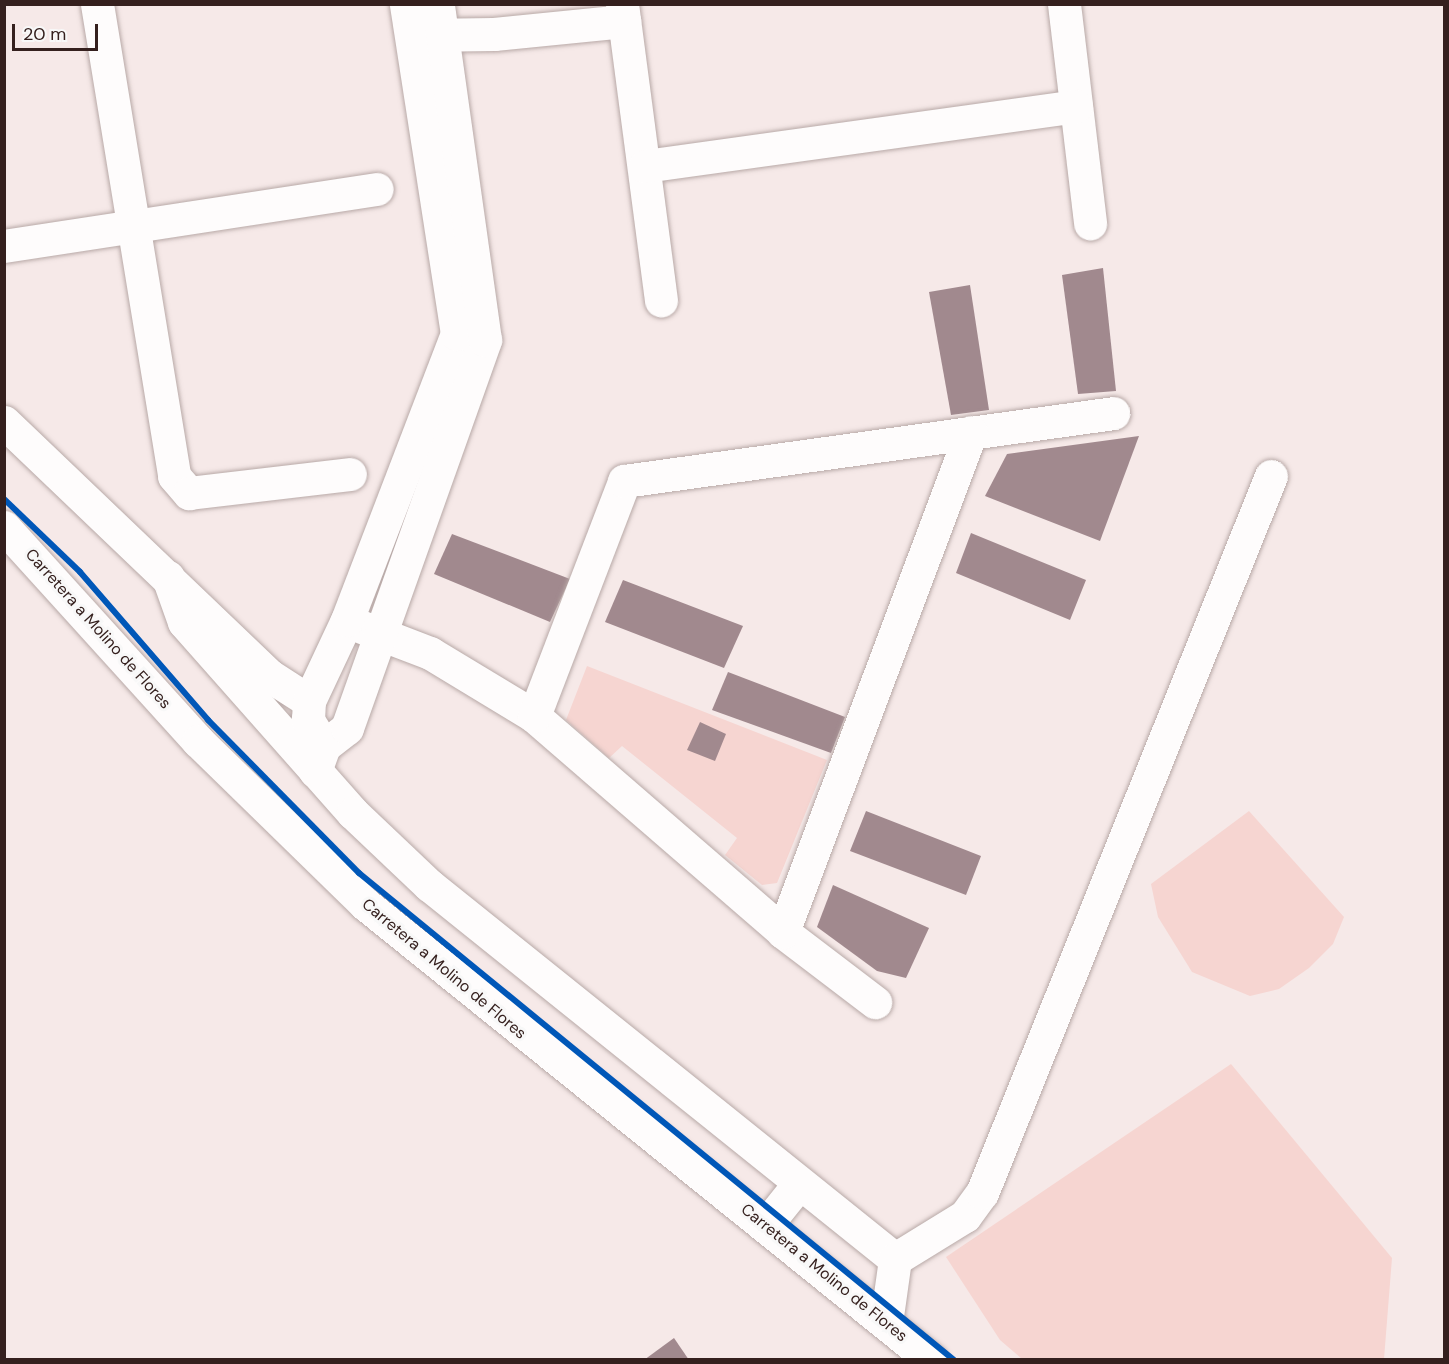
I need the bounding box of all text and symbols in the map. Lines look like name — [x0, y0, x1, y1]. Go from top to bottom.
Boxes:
scale bar — [15, 12, 100, 50]
text: 20 m — [23, 22, 66, 46]
street label: Carretera a Molino de Flores — [21, 545, 175, 713]
street label: Carretera a Molino de Flores — [358, 895, 530, 1043]
street label: Carretera a Molino de Flores — [737, 1200, 911, 1346]

